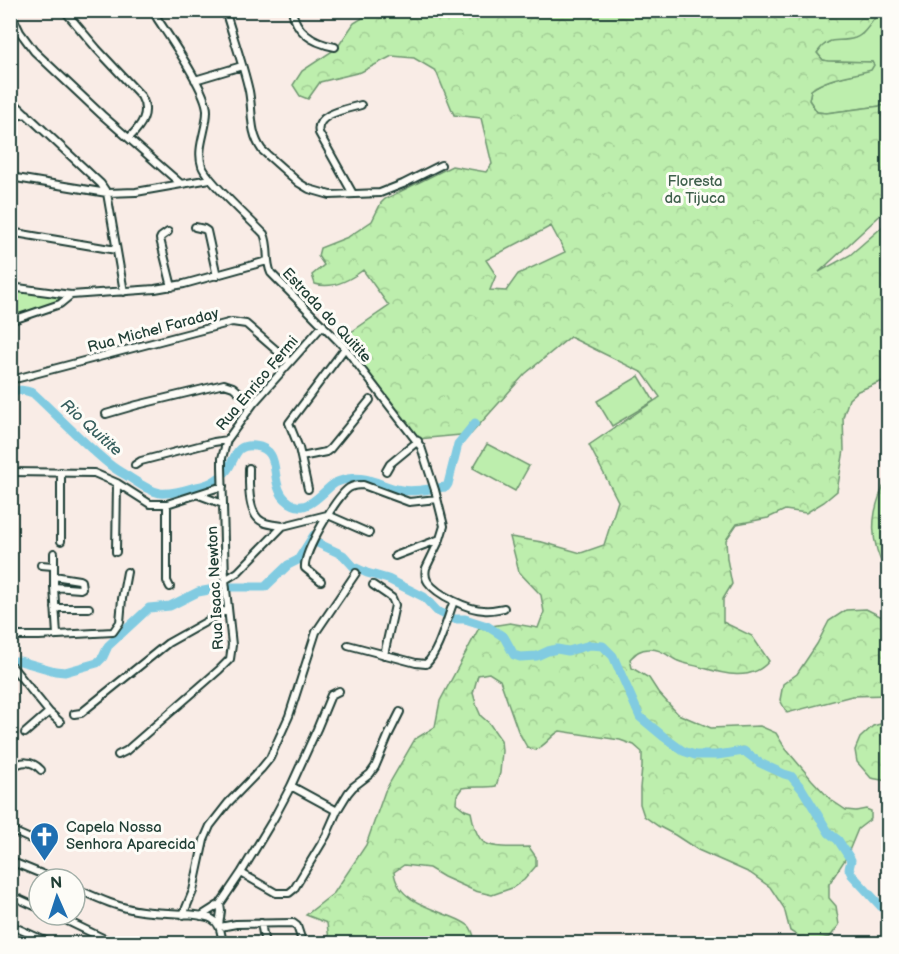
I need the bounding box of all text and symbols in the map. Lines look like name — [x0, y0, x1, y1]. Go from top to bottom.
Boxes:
park label: Floresta da Tijuca — [664, 172, 726, 208]
street label: Estrada do Quitite — [278, 264, 375, 367]
street label: Rua Michel Faraday — [85, 304, 221, 357]
street label: Rua Enrico Fermi — [212, 332, 303, 435]
water label: Rio Quitite — [56, 396, 126, 461]
street label: Rua Isaac Newton — [203, 525, 228, 650]
place label: Capela Nossa Senhora Aparecida — [66, 818, 196, 854]
church icon: Capela Nossa Senhora Aparecida — [29, 820, 61, 862]
north arrow — [27, 867, 87, 927]
text: N — [50, 874, 63, 893]

